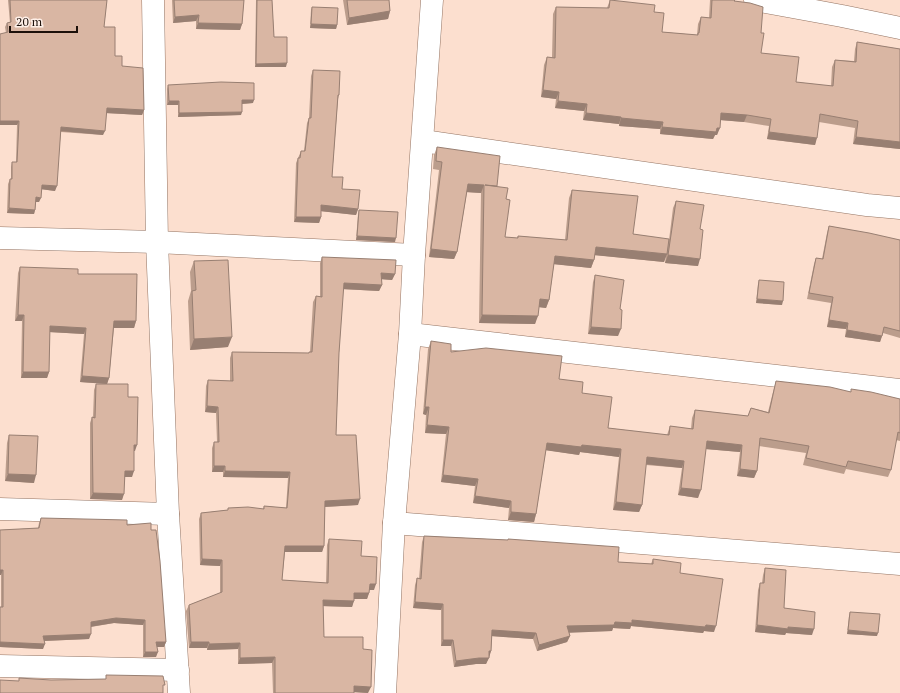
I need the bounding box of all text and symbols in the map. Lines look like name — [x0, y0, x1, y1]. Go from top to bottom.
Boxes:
scale bar — [10, 8, 77, 34]
text: 20 m — [16, 14, 43, 29]

